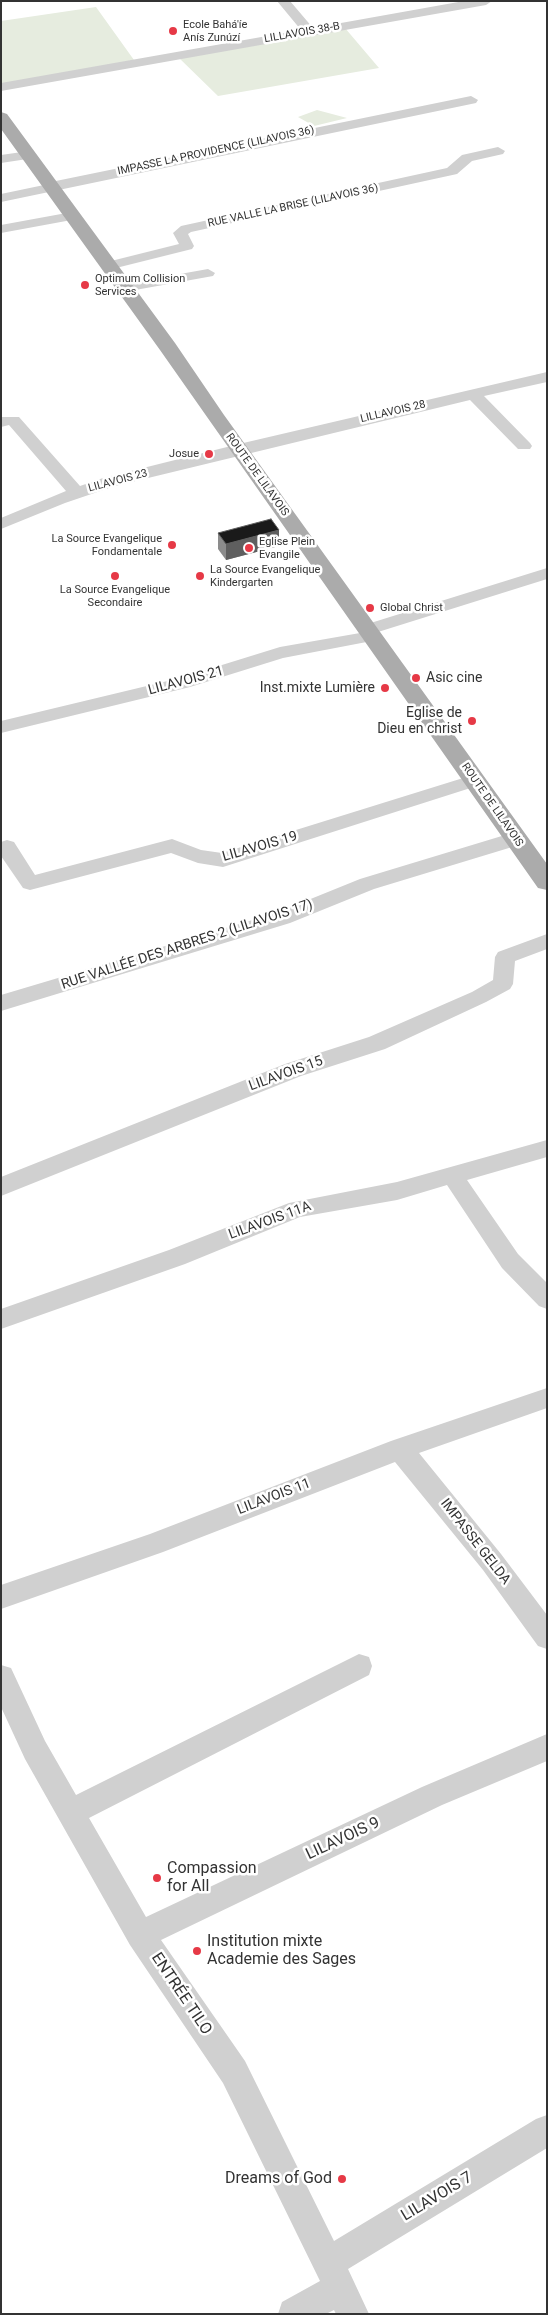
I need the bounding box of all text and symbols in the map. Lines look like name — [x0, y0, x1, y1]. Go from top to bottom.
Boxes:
place label: Ecole Bahá'íe Anís Zunúzí — [183, 18, 247, 44]
street label: LILLAVOIS 38-B — [263, 20, 341, 46]
marker: Ecole Bahá'íe Anís Zunúzí — [167, 25, 179, 37]
street label: IMPASSE LA PROVIDENCE (LILAVOIS 36) — [116, 124, 316, 178]
street label: RUE VALLE LA BRISE (LILAVOIS 36) — [207, 181, 379, 231]
place label: Optimum Collision Services — [95, 272, 185, 298]
marker: Optimum Collision Services — [79, 279, 91, 291]
street label: LILLAVOIS 28 — [359, 398, 427, 426]
street label: ROUTE DE LILAVOIS — [223, 431, 291, 519]
place label: Josue — [169, 447, 199, 461]
marker: Josue — [203, 448, 215, 460]
street label: LILAVOIS 23 — [87, 467, 149, 495]
place label: La Source Evangelique Fondamentale — [52, 532, 162, 558]
place label: Eglise Plein Evangile — [259, 535, 315, 561]
marker: La Source Evangelique Fondamentale — [166, 539, 178, 551]
marker: Eglise Plein Evangile — [243, 542, 255, 554]
place label: La Source Evangelique Kindergarten — [210, 563, 320, 589]
marker: La Source Evangelique Secondaire — [109, 570, 121, 582]
marker: La Source Evangelique Kindergarten — [194, 570, 206, 582]
place label: La Source Evangelique Secondaire — [60, 583, 170, 609]
place label: Global Christ — [380, 601, 443, 615]
marker: Global Christ — [364, 602, 376, 614]
street label: LILAVOIS 21 — [146, 663, 226, 699]
place label: Asic cine — [426, 670, 482, 686]
marker: Asic cine — [410, 672, 422, 684]
place label: Inst.mixte Lumière — [260, 680, 375, 696]
marker: Inst.mixte Lumière — [379, 682, 391, 694]
place label: Eglise de Dieu en christ — [377, 705, 462, 738]
marker: Eglise de Dieu en christ — [466, 715, 478, 727]
street label: ROUTE DE LILAVOIS — [458, 761, 526, 849]
street label: LILAVOIS 19 — [221, 828, 299, 866]
street label: RUE VALLÉE DES ARBRES 2 (LILAVOIS 17) — [59, 896, 315, 994]
street label: LILAVOIS 15 — [247, 1053, 325, 1095]
street label: LILAVOIS 11A — [226, 1198, 314, 1244]
street label: LILAVOIS 11 — [235, 1475, 313, 1519]
street label: IMPASSE GELDA — [436, 1496, 514, 1588]
street label: LILAVOIS 9 — [303, 1814, 383, 1864]
place label: Compassion for All — [167, 1859, 257, 1897]
marker: Compassion for All — [151, 1872, 163, 1884]
place label: Institution mixte Academie des Sages — [207, 1932, 356, 1970]
marker: Institution mixte Academie des Sages — [191, 1945, 203, 1957]
street label: ENTRÉE TILO — [147, 1949, 215, 2039]
street label: LILAVOIS 7 — [398, 2168, 476, 2226]
place label: Dreams of God — [225, 2169, 332, 2189]
marker: Dreams of God — [336, 2173, 348, 2185]

